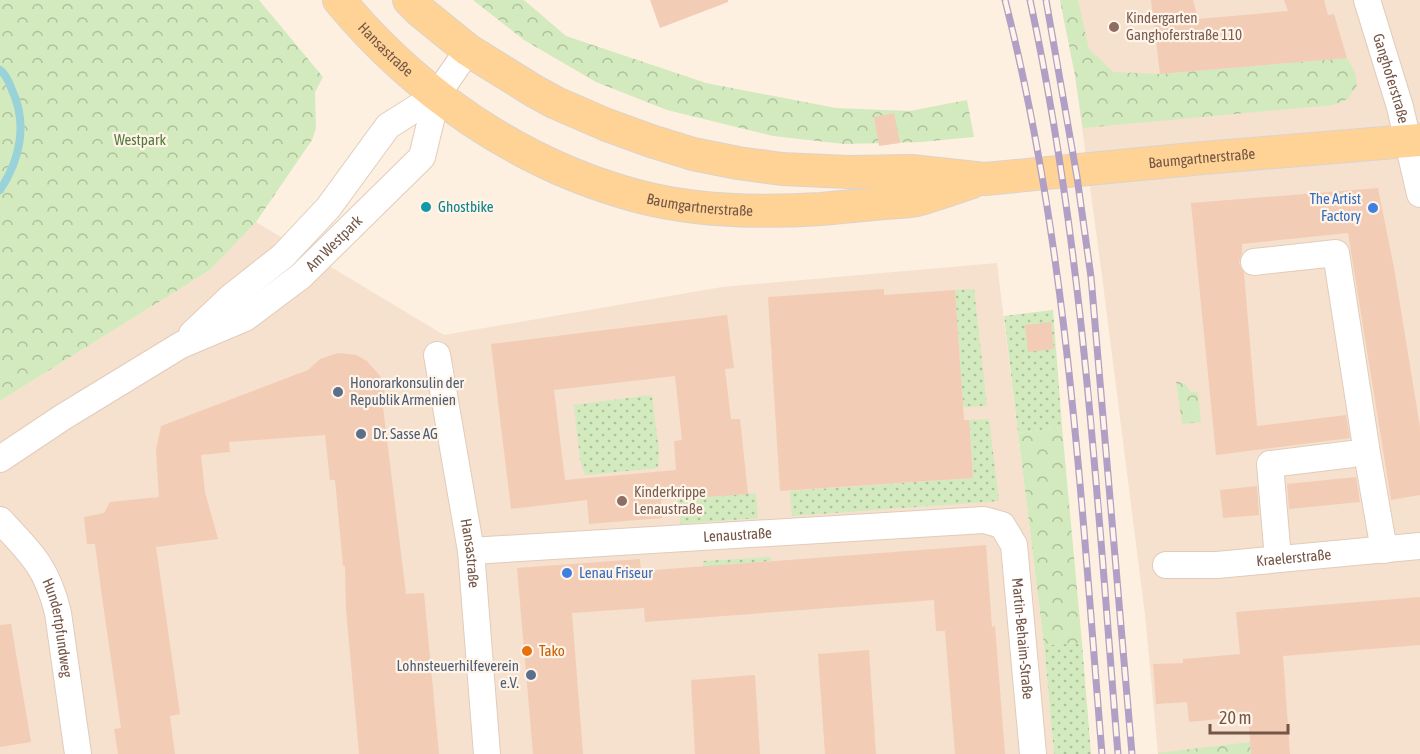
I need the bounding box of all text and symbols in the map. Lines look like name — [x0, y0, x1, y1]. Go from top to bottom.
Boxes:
place label: Kindergarten Ganghoferstraße 110 — [1126, 9, 1242, 43]
street label: Hansastraße — [355, 19, 417, 80]
marker: Kindergarten Ganghoferstraße 110 — [1107, 20, 1121, 34]
street label: Ganghoferstraße — [1370, 31, 1413, 125]
park label: Westpark — [114, 131, 166, 148]
street label: Baumgartnerstraße — [1148, 145, 1256, 171]
street label: Baumgartnerstraße — [645, 190, 753, 219]
place label: The Artist Factory — [1310, 190, 1361, 224]
place label: Ghostbike — [438, 198, 494, 215]
marker: Ghostbike — [419, 200, 433, 214]
marker: The Artist Factory — [1366, 201, 1380, 215]
street label: Am Westpark — [302, 211, 366, 274]
place label: Honorarkonsulin der Republik Armenien — [350, 374, 464, 408]
marker: Honorarkonsulin der Republik Armenien — [331, 385, 345, 399]
place label: Dr. Sasse AG — [373, 425, 438, 442]
marker: Dr. Sasse AG — [354, 427, 368, 441]
place label: Kinderkrippe Lenaustraße — [634, 483, 706, 517]
marker: Kinderkrippe Lenaustraße — [615, 494, 629, 508]
street label: Hansastraße — [457, 517, 483, 589]
street label: Lenaustraße — [703, 524, 773, 545]
street label: Kraelerstraße — [1255, 545, 1332, 569]
place label: Lenau Friseur — [579, 564, 653, 581]
marker: Lenau Friseur — [560, 566, 574, 580]
street label: Hundertpfundweg — [39, 575, 76, 679]
street label: Martin-Behaim-Straße — [1009, 577, 1037, 700]
place label: Tako — [539, 642, 565, 659]
marker: Tako — [520, 644, 534, 658]
place label: Lohnsteuerhilfeverein e.V. — [397, 657, 519, 691]
marker: Lohnsteuerhilfeverein e.V. — [524, 668, 538, 682]
scale bar — [1210, 697, 1288, 735]
text: 20 m — [1219, 707, 1251, 728]

